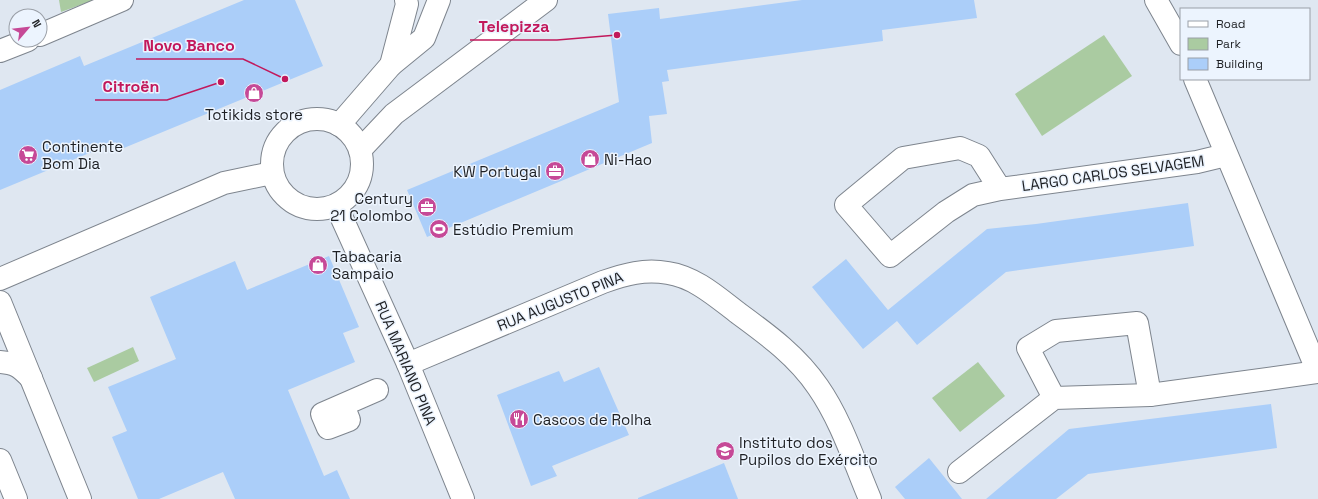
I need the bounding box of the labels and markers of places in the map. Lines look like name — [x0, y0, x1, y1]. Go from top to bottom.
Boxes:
callout: Telepizza — [470, 12, 557, 40]
callout: Novo Banco — [136, 31, 243, 59]
callout: Citroën — [95, 72, 167, 100]
shop icon: Totikids store — [243, 82, 265, 104]
place label: Totikids store — [205, 105, 303, 124]
place label: Continente Bom Dia — [42, 137, 123, 173]
supermarket icon: Continente Bom Dia — [17, 144, 39, 166]
shop icon: Ni-Hao — [579, 148, 601, 170]
place label: Ni-Hao — [604, 150, 652, 169]
office icon: KW Portugal — [544, 160, 566, 182]
place label: KW Portugal — [453, 162, 541, 181]
place label: Century 21 Colombo — [330, 189, 413, 225]
office icon: Century 21 Colombo — [416, 196, 438, 218]
sports icon: Estúdio Premium — [428, 218, 450, 240]
place label: Estúdio Premium — [453, 220, 574, 239]
place label: Tabacaria Sampaio — [332, 247, 402, 283]
shop icon: Tabacaria Sampaio — [307, 254, 329, 276]
restaurant icon: Cascos de Rolha — [508, 408, 530, 430]
place label: Cascos de Rolha — [533, 410, 652, 429]
place label: Instituto dos Pupilos do Exército — [739, 433, 878, 469]
school or university icon: Instituto dos Pupilos do Exército — [714, 440, 736, 462]

